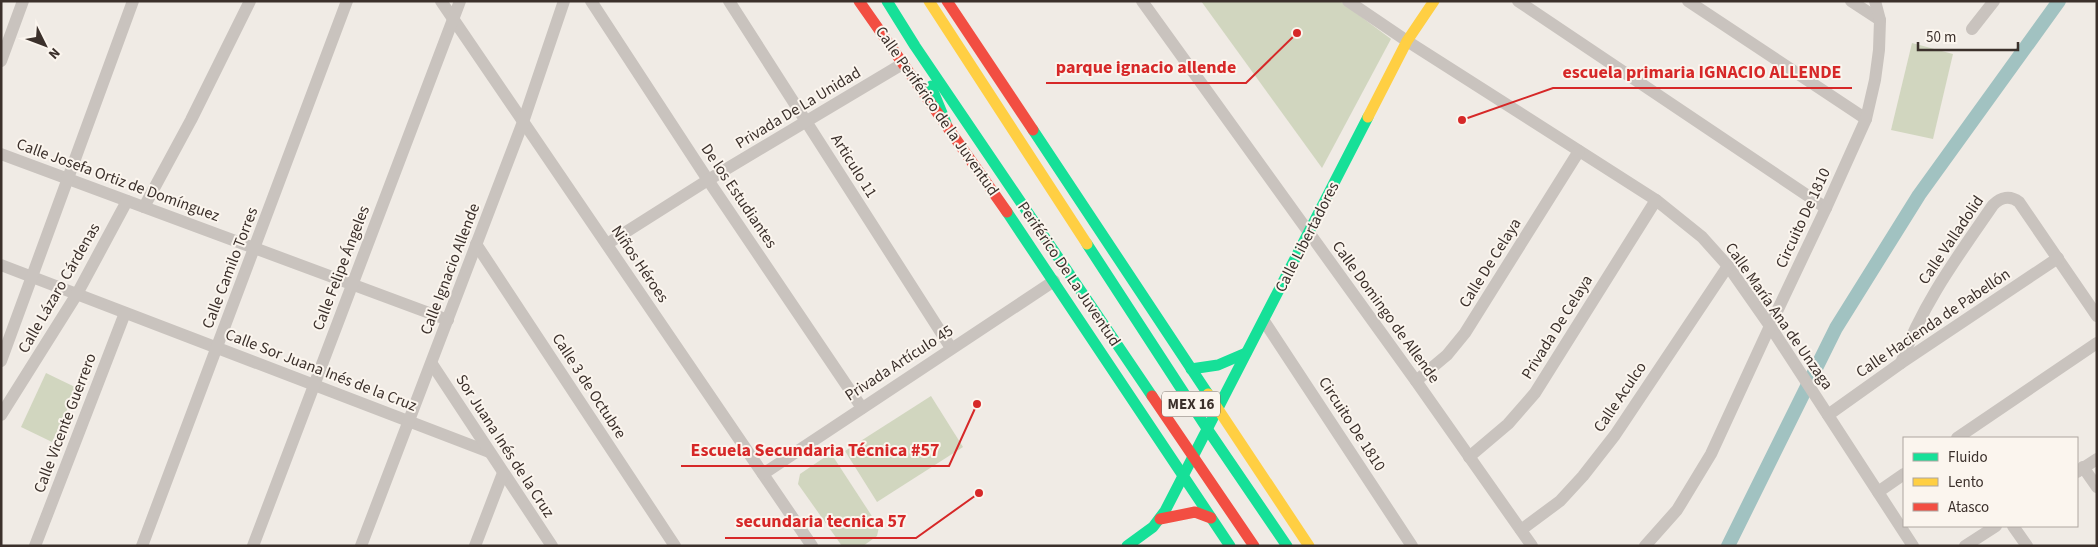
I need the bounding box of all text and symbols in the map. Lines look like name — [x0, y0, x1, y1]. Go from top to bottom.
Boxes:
north arrow — [20, 20, 70, 70]
scale bar — [1918, 20, 2018, 52]
street label: Calle Periférico de la Juventud — [870, 22, 1004, 200]
text: 50 m — [1926, 27, 1956, 48]
text: N — [43, 43, 64, 63]
callout: parque ignacio allende — [1046, 50, 1246, 83]
text: parque ignacio allende — [1056, 55, 1236, 80]
callout: escuela primaria IGNACIO ALLENDE — [1553, 55, 1852, 88]
text: escuela primaria IGNACIO ALLENDE — [1563, 60, 1841, 85]
street label: Privada De La Unidad — [731, 62, 865, 154]
street label: Articulo 11 — [826, 130, 882, 202]
street label: Calle Josefa Ortiz de Domínguez — [13, 133, 223, 227]
street label: De los Estudiantes — [696, 139, 782, 253]
street label: Circuito De 1810 — [1770, 164, 1836, 272]
street label: Calle Libertadores — [1270, 178, 1344, 296]
street label: Calle Valladolid — [1913, 191, 1989, 289]
street label: Periférico De La Juventud — [1012, 197, 1126, 351]
street label: Calle Ignacio Allende — [415, 200, 485, 338]
street label: Calle Felipe Ángeles — [307, 202, 375, 334]
street label: Calle Camilo Torres — [197, 204, 263, 332]
street label: Calle De Celaya — [1454, 214, 1526, 312]
street label: Calle Lázaro Cárdenas — [13, 219, 105, 357]
street label: Niños Héroes — [606, 221, 674, 307]
street label: Calle Domingo de Allende — [1327, 236, 1445, 388]
street label: Calle María Ana de Unzaga — [1720, 238, 1838, 394]
street label: Calle Hacienda de Pabellón — [1851, 263, 2015, 383]
street label: Privada De Celaya — [1516, 271, 1598, 383]
street label: Privada Artículo 45 — [840, 320, 958, 406]
street label: Calle Sor Juana Inés de la Cruz — [222, 323, 420, 417]
street label: Calle 3 de Octubre — [547, 329, 631, 443]
street label: Calle Vicente Guerrero — [28, 350, 102, 496]
street label: Calle Aculco — [1588, 357, 1652, 437]
street label: Sor Juana Inés de la Cruz — [450, 370, 560, 522]
street label: Circuito De 1810 — [1313, 373, 1391, 475]
road number: MEX 16 — [1162, 392, 1220, 416]
callout: Escuela Secundaria Técnica #57 — [681, 433, 949, 466]
legend — [1903, 437, 2078, 527]
text: Escuela Secundaria Técnica #57 — [691, 438, 939, 463]
text: Fluido — [1948, 447, 1988, 468]
text: Lento — [1948, 472, 1984, 493]
text: Atasco — [1948, 497, 1989, 518]
callout: secundaria tecnica 57 — [725, 505, 916, 538]
text: secundaria tecnica 57 — [735, 509, 907, 534]

